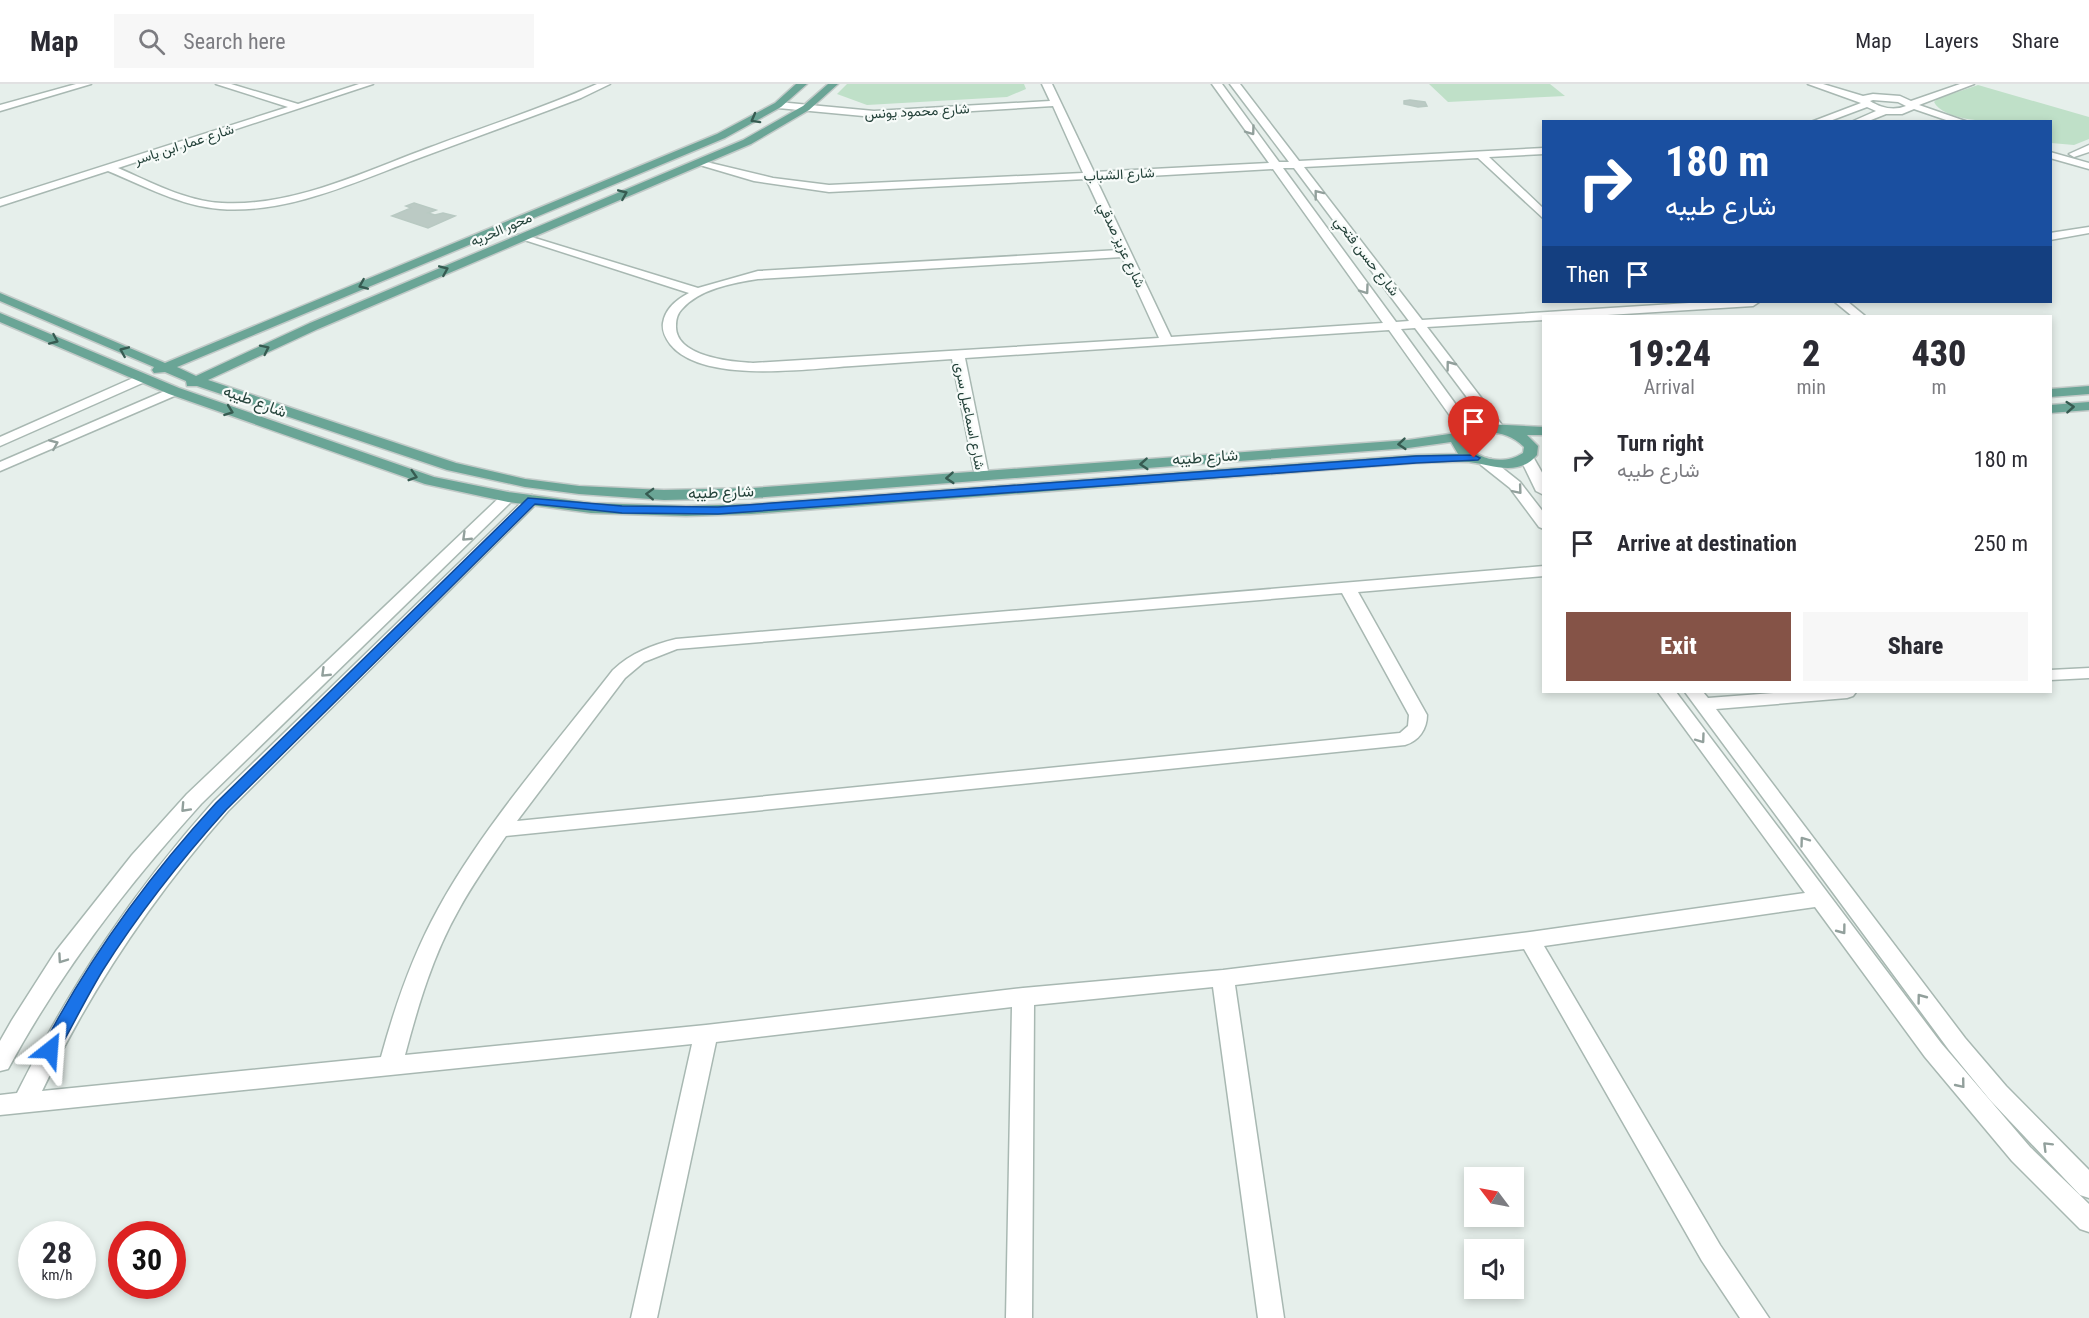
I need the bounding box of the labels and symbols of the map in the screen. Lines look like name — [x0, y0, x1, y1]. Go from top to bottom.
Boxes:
street label: شارع محمود يونس — [864, 100, 970, 125]
one-way arrow — [751, 112, 762, 123]
street label: شارع عمار ابن ياسر — [131, 120, 237, 171]
one-way arrow — [1244, 125, 1255, 136]
street label: شارع الشباب — [1083, 164, 1155, 187]
one-way arrow — [617, 189, 628, 201]
one-way arrow — [1315, 189, 1326, 200]
street label: شارع عزيز صدقي — [1092, 200, 1149, 292]
street label: محور الحريه — [468, 209, 534, 250]
street label: شارع حسن فتحي — [1328, 213, 1403, 301]
one-way arrow — [437, 265, 448, 277]
one-way arrow — [359, 278, 370, 290]
one-way arrow — [1358, 283, 1369, 294]
one-way arrow — [47, 333, 58, 345]
one-way arrow — [259, 344, 270, 356]
one-way arrow — [119, 346, 130, 358]
street label: شارع اسماعيل سرى — [949, 361, 988, 472]
one-way arrow — [1446, 361, 1457, 372]
street label: شارع طيبه — [220, 381, 289, 423]
pin — [1448, 396, 1499, 458]
one-way arrow — [2065, 401, 2074, 414]
one-way arrow — [223, 404, 234, 417]
one-way arrow — [1397, 437, 1406, 450]
one-way arrow — [47, 439, 58, 451]
street label: شارع طيبه — [1171, 445, 1239, 471]
one-way arrow — [1140, 457, 1149, 470]
one-way arrow — [407, 469, 418, 481]
one-way arrow — [945, 472, 954, 485]
street label: شارع طيبه — [688, 481, 754, 505]
one-way arrow — [1511, 483, 1522, 494]
one-way arrow — [646, 488, 655, 501]
one-way arrow — [462, 530, 473, 541]
one-way arrow — [322, 665, 333, 676]
one-way arrow — [1694, 732, 1705, 743]
one-way arrow — [181, 801, 192, 812]
one-way arrow — [1801, 837, 1812, 848]
one-way arrow — [1834, 923, 1845, 934]
one-way arrow — [58, 953, 69, 964]
one-way arrow — [1917, 993, 1928, 1004]
position arrow — [18, 1018, 82, 1082]
one-way arrow — [1953, 1077, 1964, 1088]
one-way arrow — [2044, 1143, 2055, 1154]
north arrow — [1464, 1167, 1524, 1227]
speed limit sign: 30 — [108, 1221, 186, 1299]

